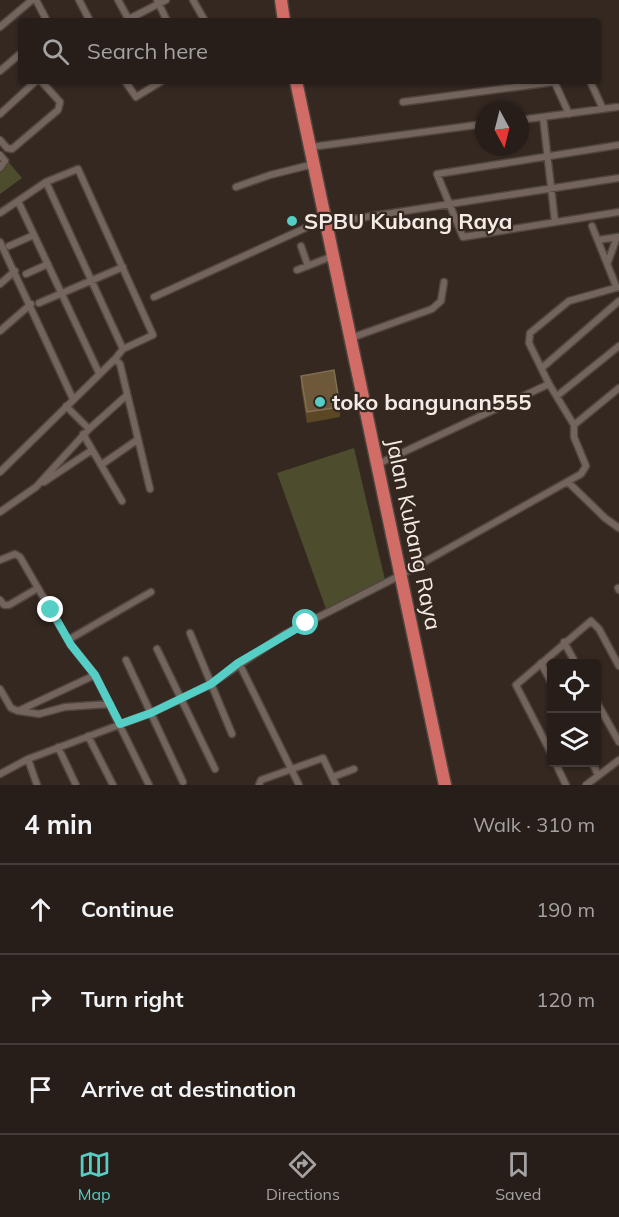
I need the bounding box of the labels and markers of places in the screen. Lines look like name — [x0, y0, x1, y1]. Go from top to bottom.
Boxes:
place label: SPBU Kubang Raya — [304, 207, 512, 235]
marker: SPBU Kubang Raya — [285, 214, 299, 228]
place label: toko bangunan555 — [332, 388, 531, 416]
marker: toko bangunan555 — [313, 395, 327, 409]

